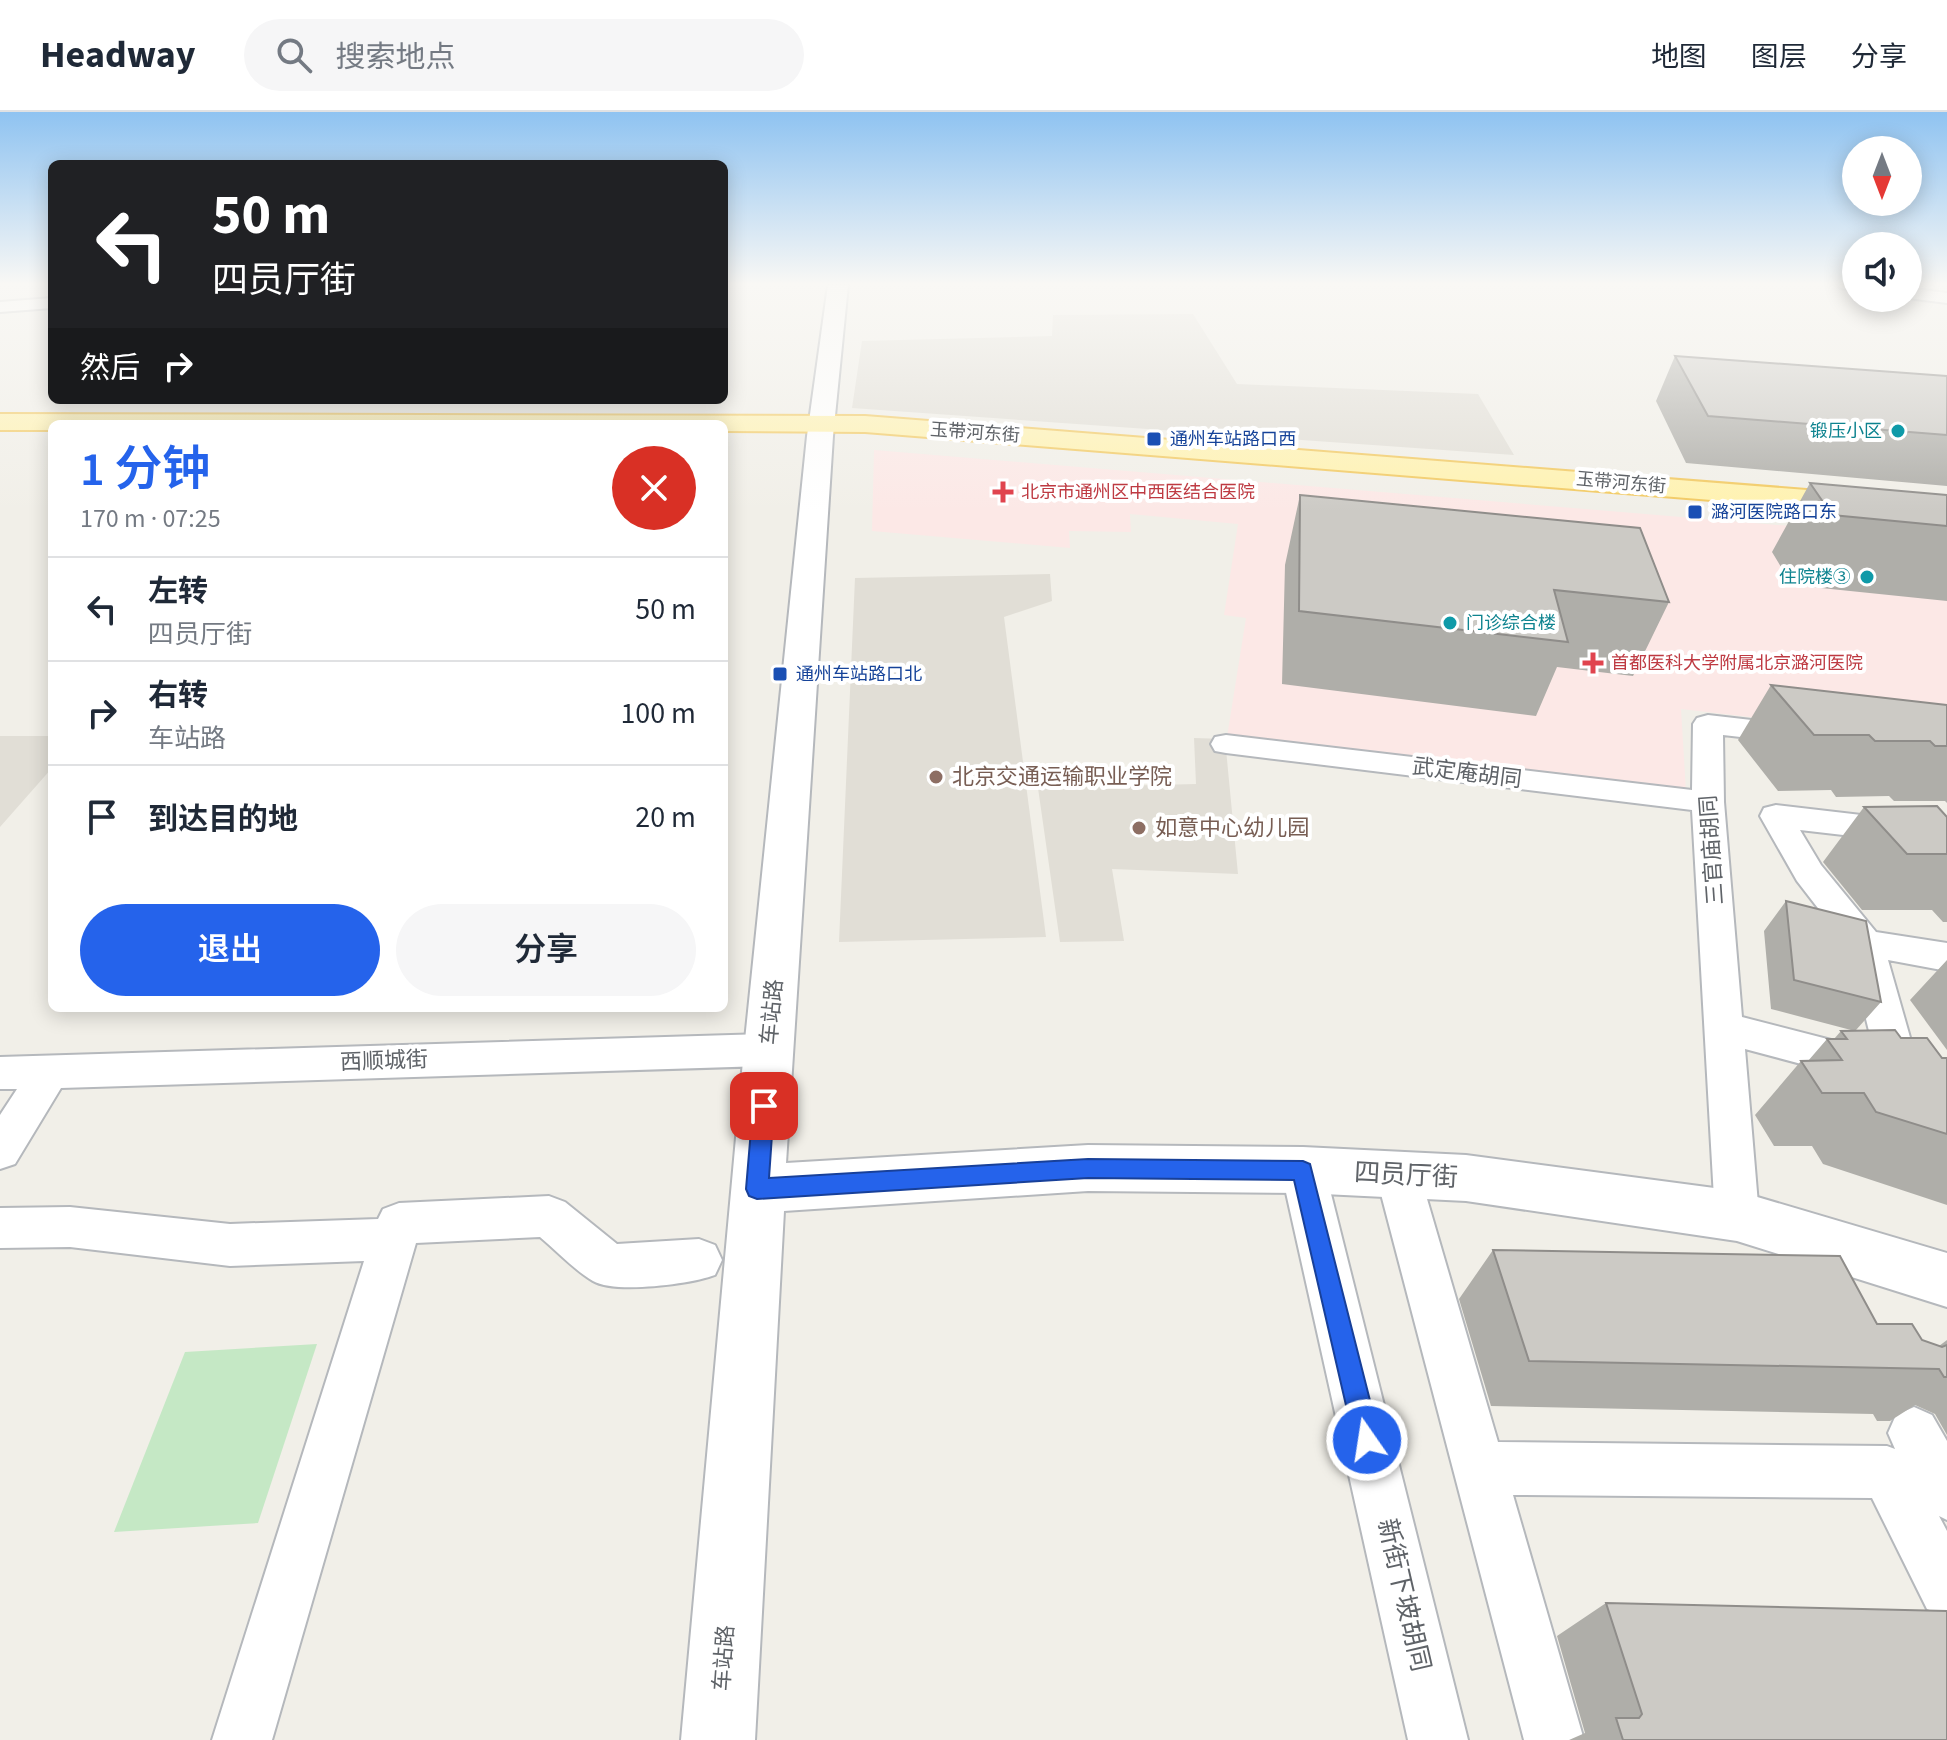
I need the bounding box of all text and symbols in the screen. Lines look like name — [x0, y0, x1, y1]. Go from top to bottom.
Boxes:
search box — [244, 19, 804, 91]
text: Headway — [40, 28, 196, 82]
icon: search — [272, 33, 316, 77]
text: 搜索地点 — [336, 36, 456, 79]
text: 地图 — [1651, 37, 1707, 77]
text: 图层 — [1751, 37, 1807, 77]
text: 分享 — [1851, 37, 1907, 77]
north arrow — [1842, 136, 1922, 216]
map controls — [1842, 136, 1922, 312]
text: 50 m — [212, 176, 330, 255]
icon: left — [80, 192, 184, 296]
button: sound — [1842, 232, 1922, 312]
text: 四员厅街 — [212, 255, 356, 306]
icon: right — [156, 344, 200, 388]
text: 然后 — [80, 347, 140, 390]
street label: 玉带河东街 — [929, 417, 1021, 449]
place label: 锻压小区 — [1810, 419, 1882, 444]
marker: 锻压小区 — [1889, 422, 1907, 440]
place label: 通州车站路口西 — [1170, 427, 1296, 452]
marker: 通州车站路口西 — [1145, 430, 1163, 448]
text: 1 分钟 — [80, 436, 210, 504]
button: close — [612, 446, 696, 530]
street label: 玉带河东街 — [1575, 467, 1667, 499]
place label: 北京市通州区中西医结合医院 — [1021, 480, 1255, 505]
marker: 北京市通州区中西医结合医院 — [992, 481, 1014, 503]
text: 170 m · 07:25 — [80, 500, 221, 537]
place label: 潞河医院路口东 — [1711, 500, 1837, 525]
marker: 潞河医院路口东 — [1686, 503, 1704, 521]
place label: 住院楼③ — [1779, 565, 1851, 590]
marker: 住院楼③ — [1858, 568, 1876, 586]
text: 左转 — [148, 570, 208, 613]
icon: left — [80, 587, 124, 631]
text: 50 m — [635, 588, 696, 631]
place label: 门诊综合楼 — [1466, 611, 1556, 636]
marker: 门诊综合楼 — [1441, 614, 1459, 632]
text: 四员厅街 — [148, 616, 252, 653]
place label: 首都医科大学附属北京潞河医院 — [1611, 651, 1863, 676]
marker: 首都医科大学附属北京潞河医院 — [1582, 652, 1604, 674]
place label: 通州车站路口北 — [796, 662, 922, 687]
marker: 通州车站路口北 — [771, 665, 789, 683]
text: 右转 — [148, 674, 208, 717]
icon: right — [80, 691, 124, 735]
text: 100 m — [620, 692, 696, 735]
text: 车站路 — [148, 720, 226, 757]
street label: 武定庵胡同 — [1410, 750, 1524, 796]
place label: 北京交通运输职业学院 — [952, 761, 1172, 793]
marker: 北京交通运输职业学院 — [927, 768, 945, 786]
street label: 三官庙胡同 — [1692, 794, 1732, 906]
icon: arrive — [80, 795, 124, 839]
text: 20 m — [635, 796, 696, 839]
text: 到达目的地 — [148, 798, 298, 841]
place label: 如意中心幼儿园 — [1155, 812, 1309, 844]
marker: 如意中心幼儿园 — [1130, 819, 1148, 837]
button: 退出 — [80, 904, 380, 996]
button: 分享 — [396, 904, 696, 996]
street label: 车站路 — [753, 978, 791, 1046]
street label: 西顺城街 — [339, 1043, 429, 1079]
pin — [730, 1072, 798, 1140]
icon: arrive — [742, 1084, 786, 1128]
street label: 四员厅街 — [1353, 1154, 1459, 1196]
position arrow — [1325, 1398, 1409, 1482]
street label: 新街下坡胡同 — [1368, 1515, 1440, 1675]
street label: 车站路 — [706, 1624, 742, 1692]

